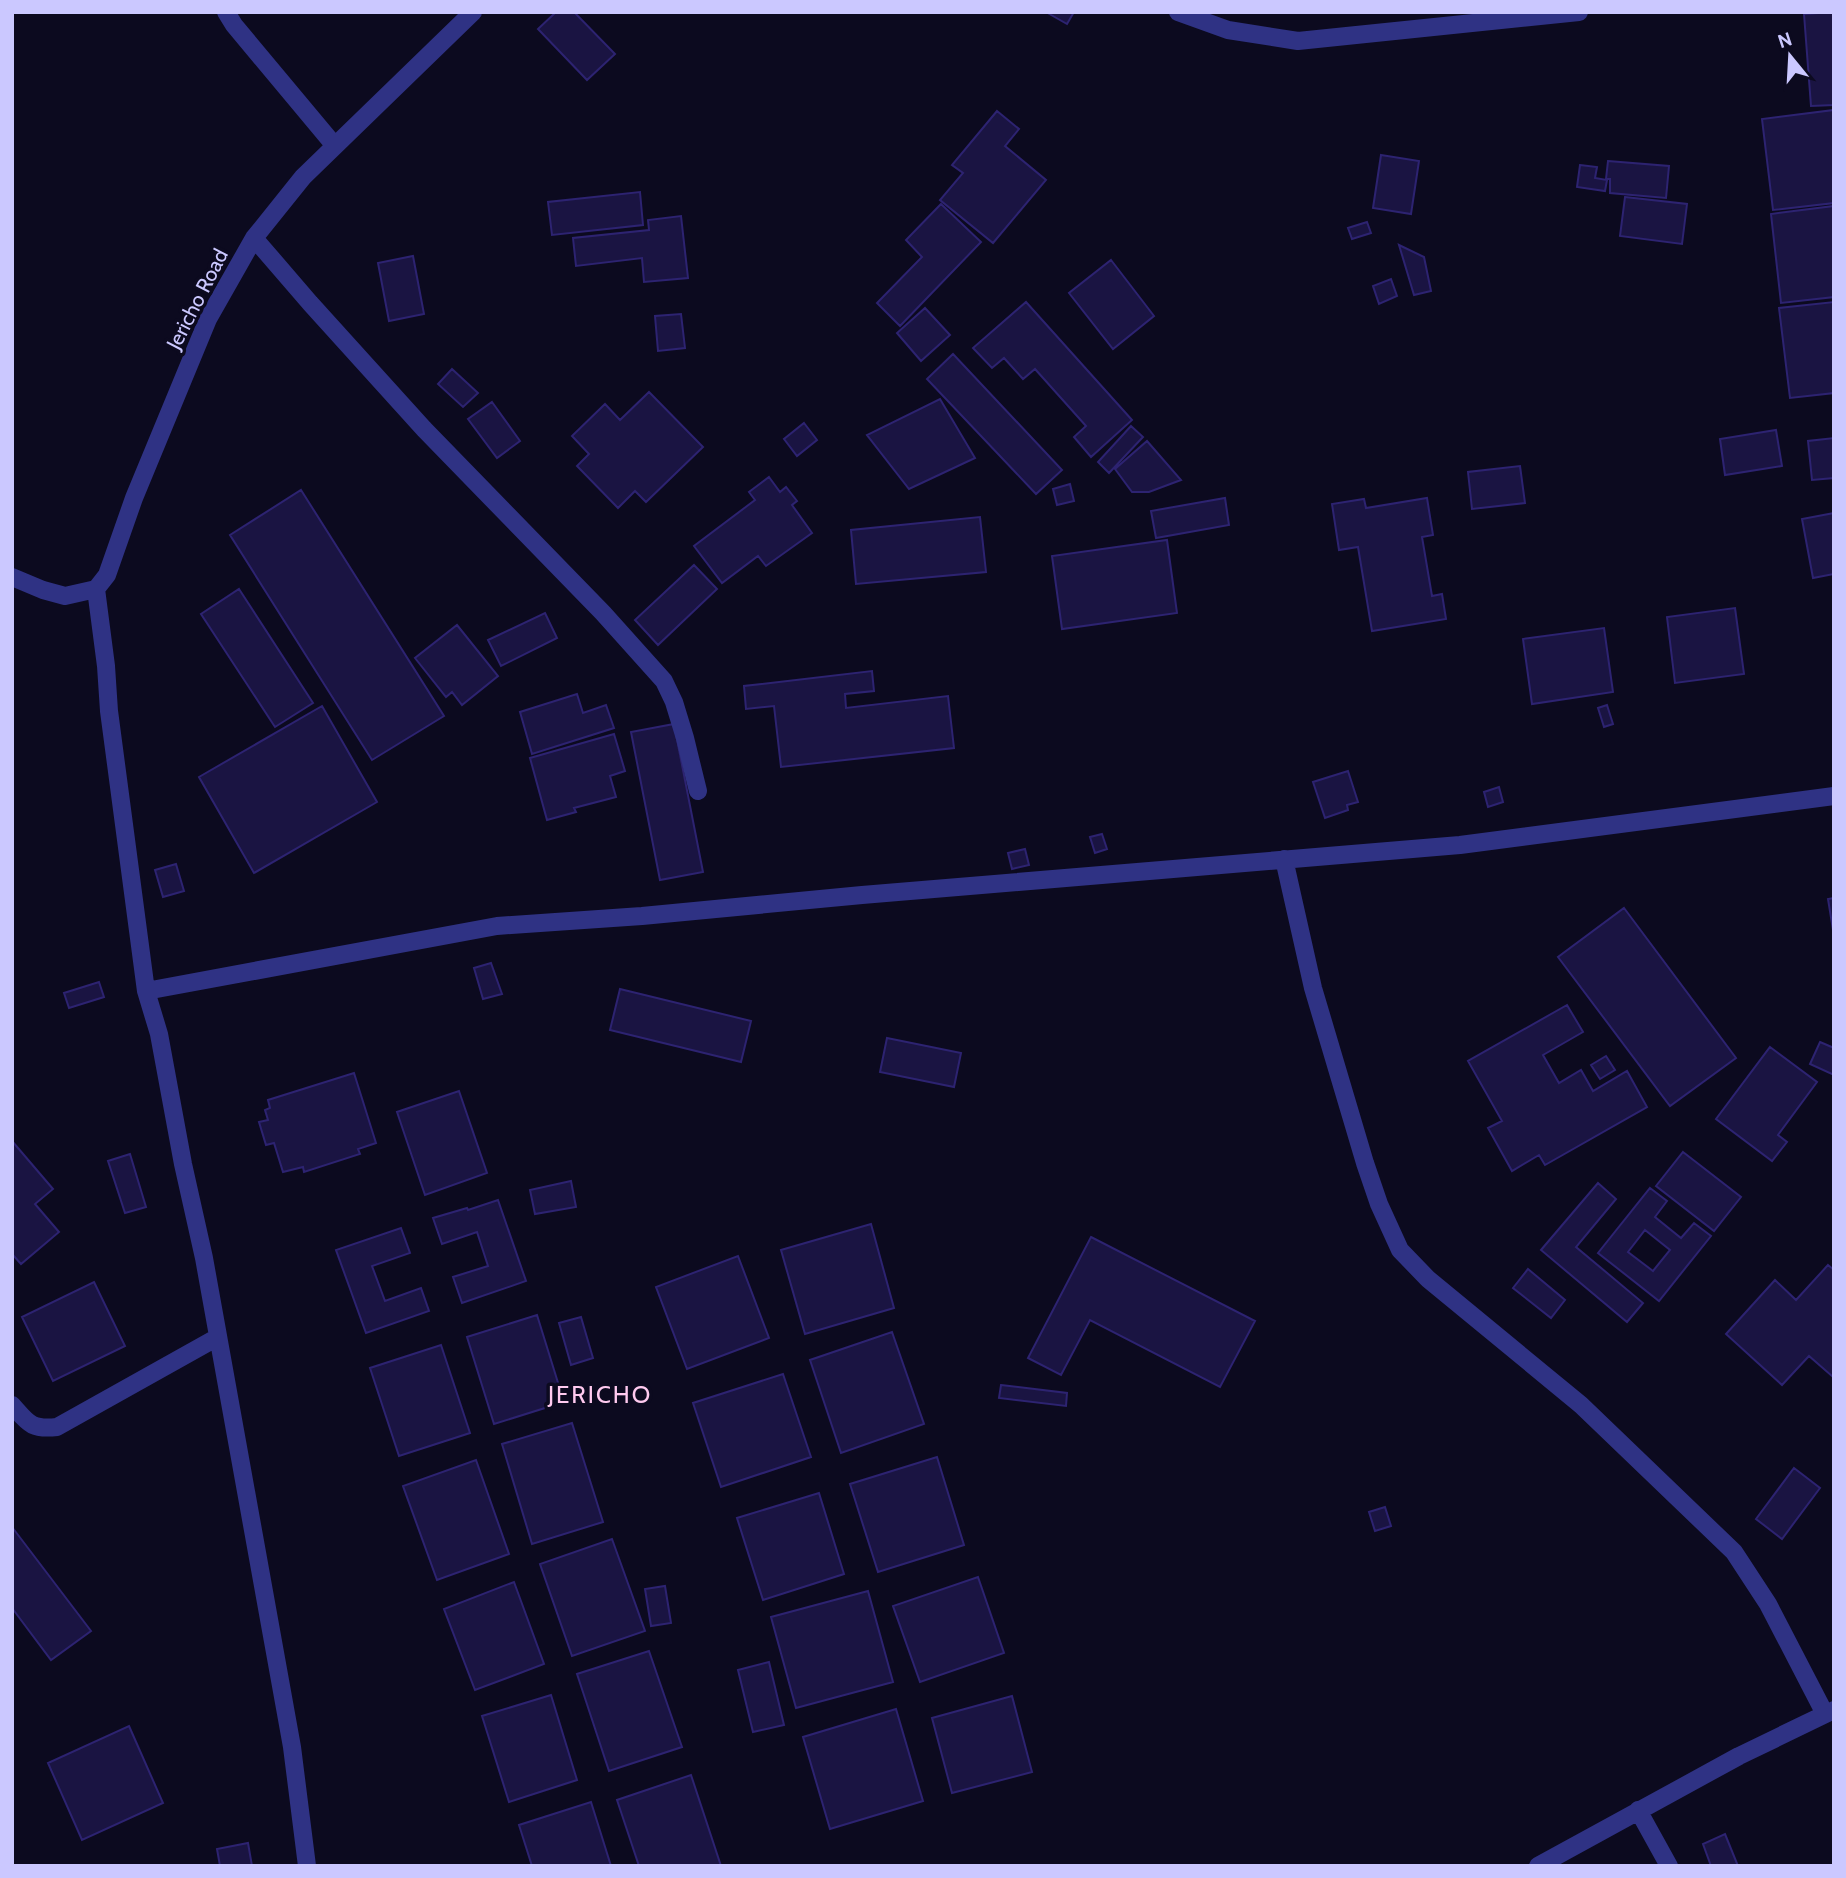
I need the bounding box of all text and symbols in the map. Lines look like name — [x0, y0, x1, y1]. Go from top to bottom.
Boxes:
north arrow — [1755, 21, 1825, 91]
text: N — [1775, 27, 1795, 53]
street label: Jericho Road — [161, 244, 233, 354]
district label: JERICHO — [547, 1380, 652, 1409]

